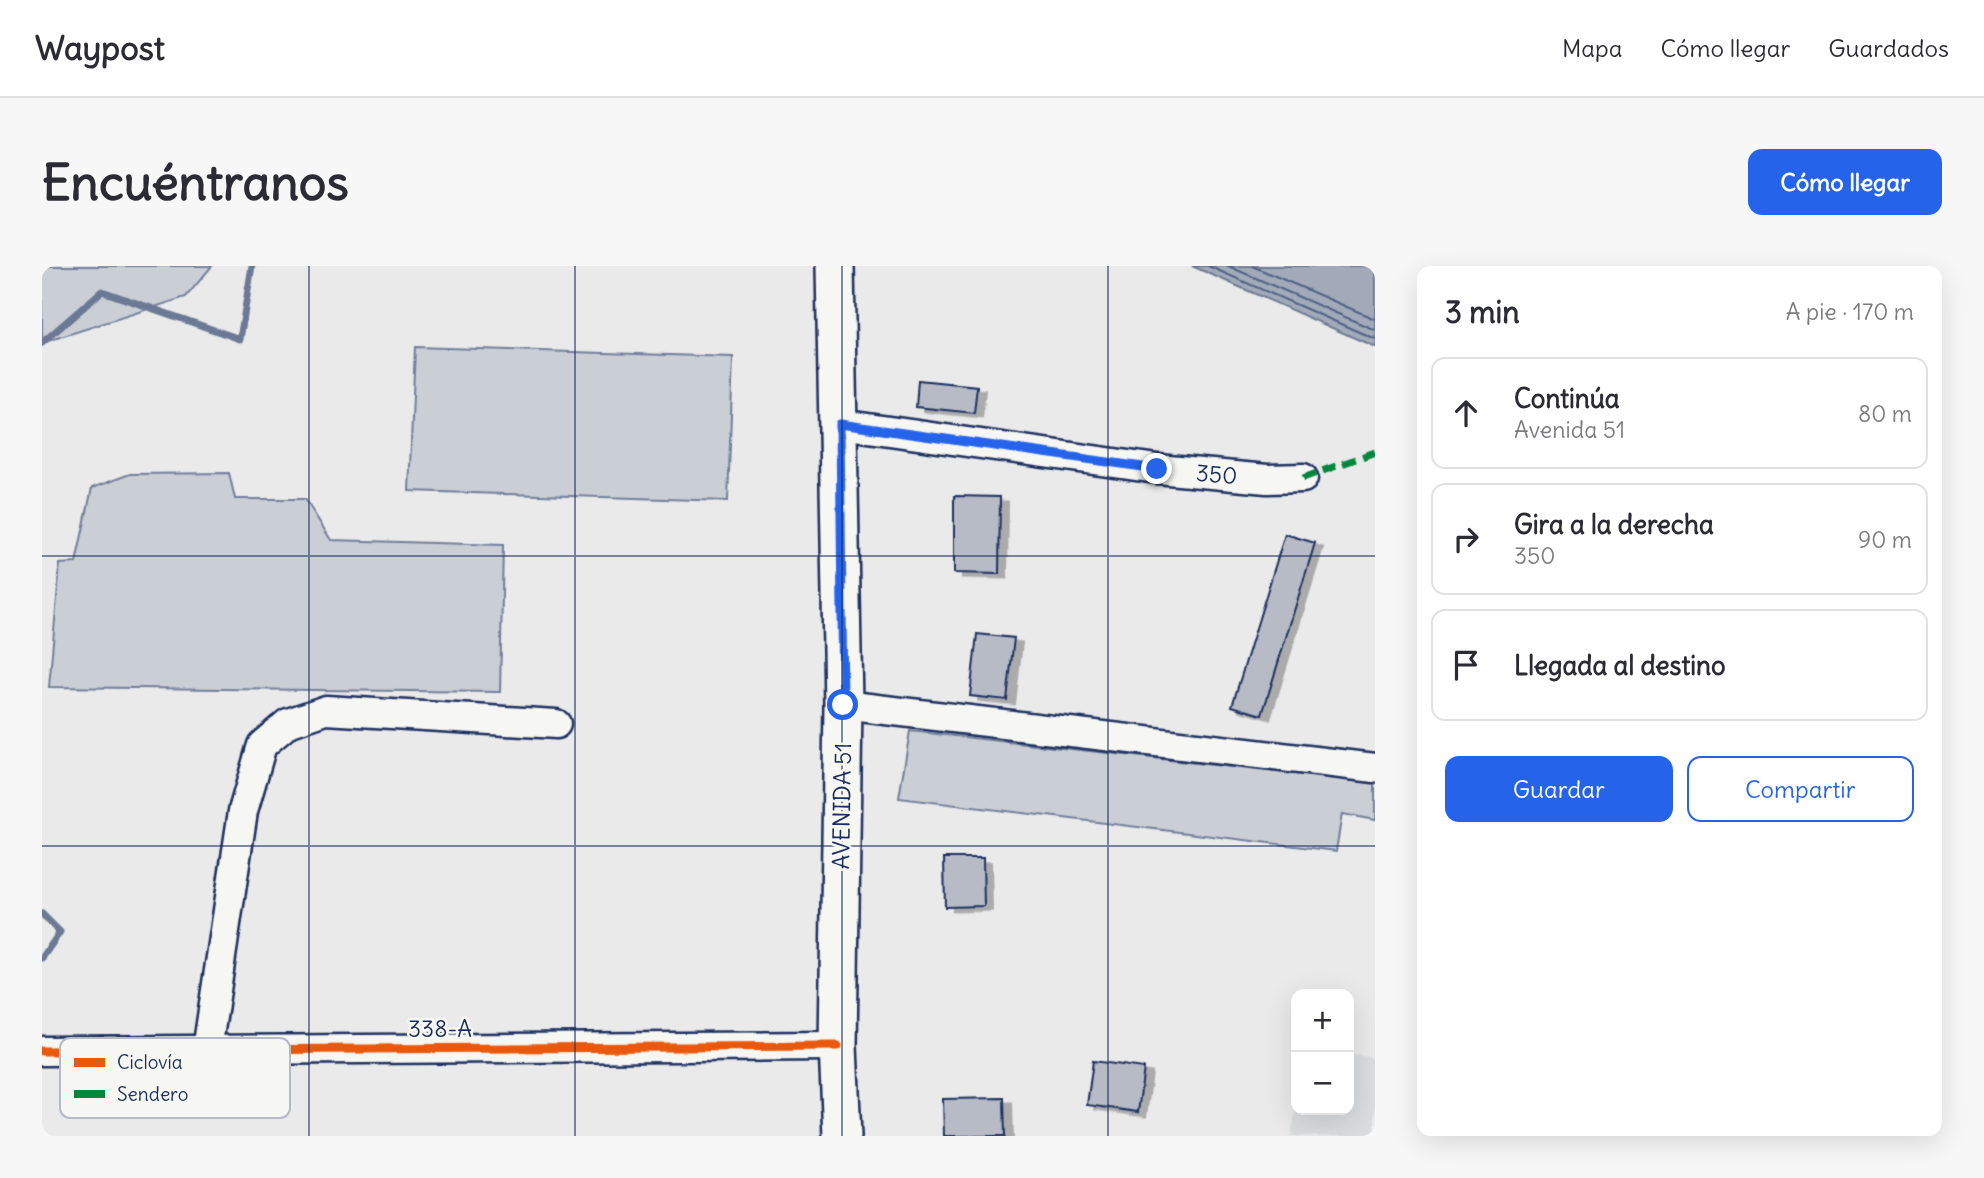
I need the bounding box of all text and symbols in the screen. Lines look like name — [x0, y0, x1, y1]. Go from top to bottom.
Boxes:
text: Waypost — [35, 27, 165, 69]
text: Mapa — [1562, 33, 1622, 63]
text: Cómo llegar — [1660, 33, 1790, 63]
text: Guardados — [1828, 33, 1949, 63]
button: Cómo llegar — [1748, 149, 1942, 215]
text: Encuéntranos — [42, 152, 349, 213]
text: 3 min — [1445, 293, 1520, 331]
text: A pie · 170 m — [1786, 297, 1914, 326]
text: Continúa — [1514, 382, 1620, 415]
icon: ahead — [1447, 394, 1485, 432]
text: 80 m — [1858, 399, 1912, 428]
text: Avenida 51 — [1514, 415, 1625, 444]
route end — [1141, 453, 1172, 484]
street label: 350 — [1195, 458, 1239, 490]
text: Gira a la derecha — [1514, 508, 1714, 541]
icon: right — [1447, 520, 1485, 558]
text: 90 m — [1858, 525, 1912, 554]
text: 350 — [1514, 541, 1555, 570]
icon: arrive — [1447, 646, 1485, 684]
text: Llegada al destino — [1514, 649, 1726, 682]
route start — [827, 689, 858, 720]
street label: AVENIDA 51 — [826, 742, 857, 870]
button: Guardar — [1445, 756, 1673, 822]
button: Compartir — [1687, 756, 1914, 822]
map controls — [1291, 989, 1354, 1115]
button: + — [1291, 989, 1354, 1052]
street label: 338-A — [408, 1014, 472, 1043]
legend — [60, 1038, 290, 1118]
text: Ciclovía — [117, 1050, 183, 1074]
button: − — [1291, 1052, 1354, 1115]
text: Sendero — [117, 1082, 188, 1106]

